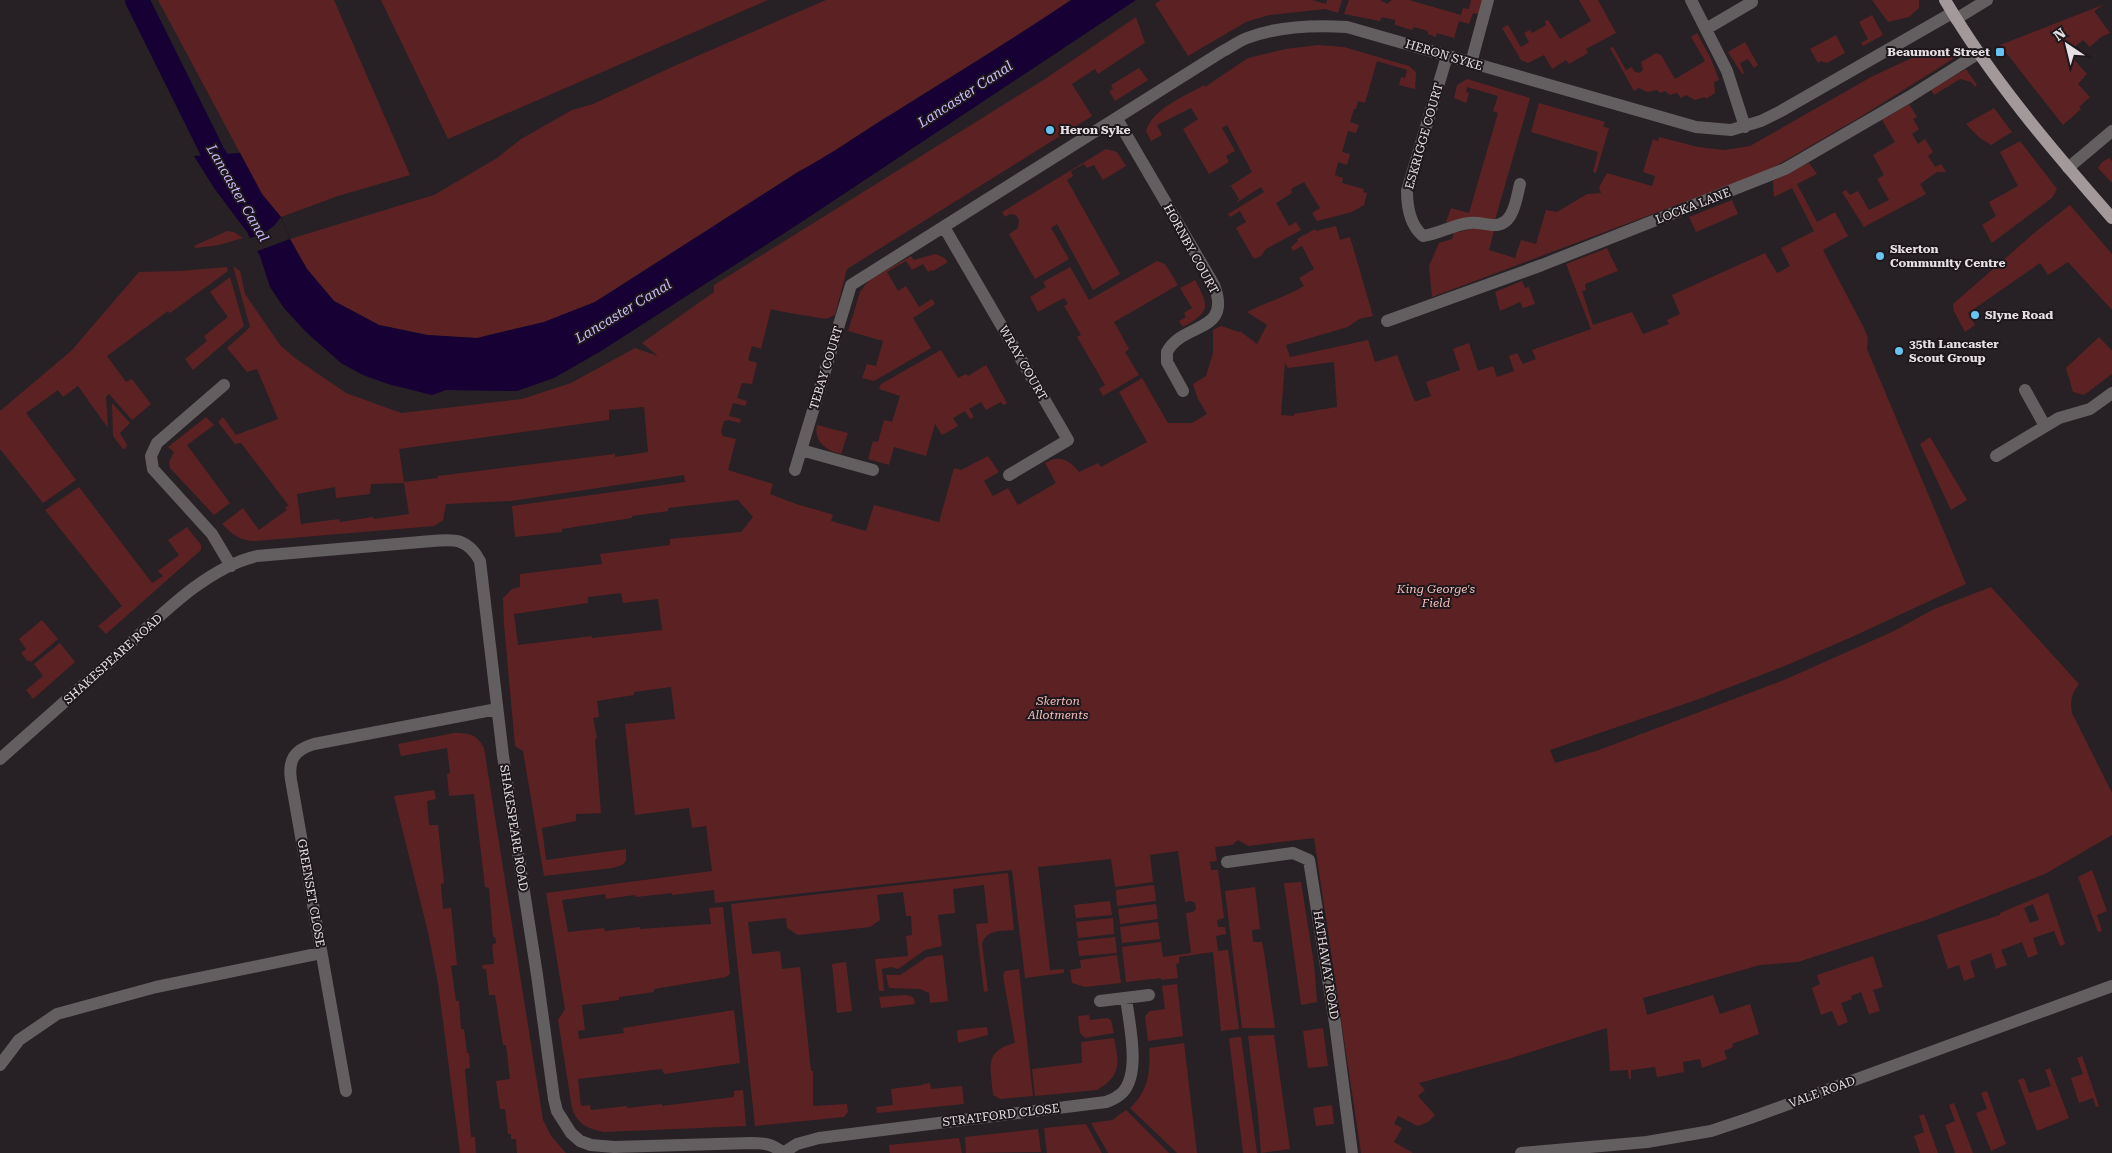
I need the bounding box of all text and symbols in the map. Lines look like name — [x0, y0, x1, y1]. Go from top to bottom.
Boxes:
north arrow — [2042, 20, 2092, 70]
text: N — [2051, 25, 2069, 44]
street label: HERON SYKE — [1404, 37, 1484, 73]
place label: Beaumont Street — [1887, 45, 1990, 59]
marker: Beaumont Street — [1994, 46, 2006, 58]
water label: Lancaster Canal — [914, 57, 1015, 131]
street label: ESKRIGGE COURT — [1402, 81, 1446, 191]
place label: Heron Syke — [1060, 123, 1131, 137]
marker: Heron Syke — [1044, 124, 1056, 136]
water label: Lancaster Canal — [203, 141, 272, 244]
street label: LOCKA LANE — [1654, 185, 1732, 227]
street label: HORNBY COURT — [1161, 202, 1221, 296]
place label: Skerton Community Centre — [1890, 242, 2006, 270]
marker: Skerton Community Centre — [1874, 250, 1886, 262]
water label: Lancaster Canal — [571, 276, 674, 347]
place label: Slyne Road — [1985, 308, 2053, 322]
marker: Slyne Road — [1969, 309, 1981, 321]
street label: WRAY COURT — [996, 323, 1050, 403]
street label: TEBAY COURT — [807, 325, 845, 411]
place label: 35th Lancaster Scout Group — [1909, 337, 1999, 365]
marker: 35th Lancaster Scout Group — [1893, 345, 1905, 357]
park label: King George's Field — [1396, 582, 1476, 610]
street label: SHAKESPEARE ROAD — [61, 611, 165, 707]
park label: Skerton Allotments — [1027, 694, 1089, 722]
street label: SHAKESPEARE ROAD — [497, 764, 531, 892]
street label: GREENSET CLOSE — [295, 838, 327, 948]
street label: HATHAWAY ROAD — [1310, 910, 1342, 1020]
street label: VALE ROAD — [1787, 1074, 1857, 1110]
street label: STRATFORD CLOSE — [942, 1101, 1060, 1129]

